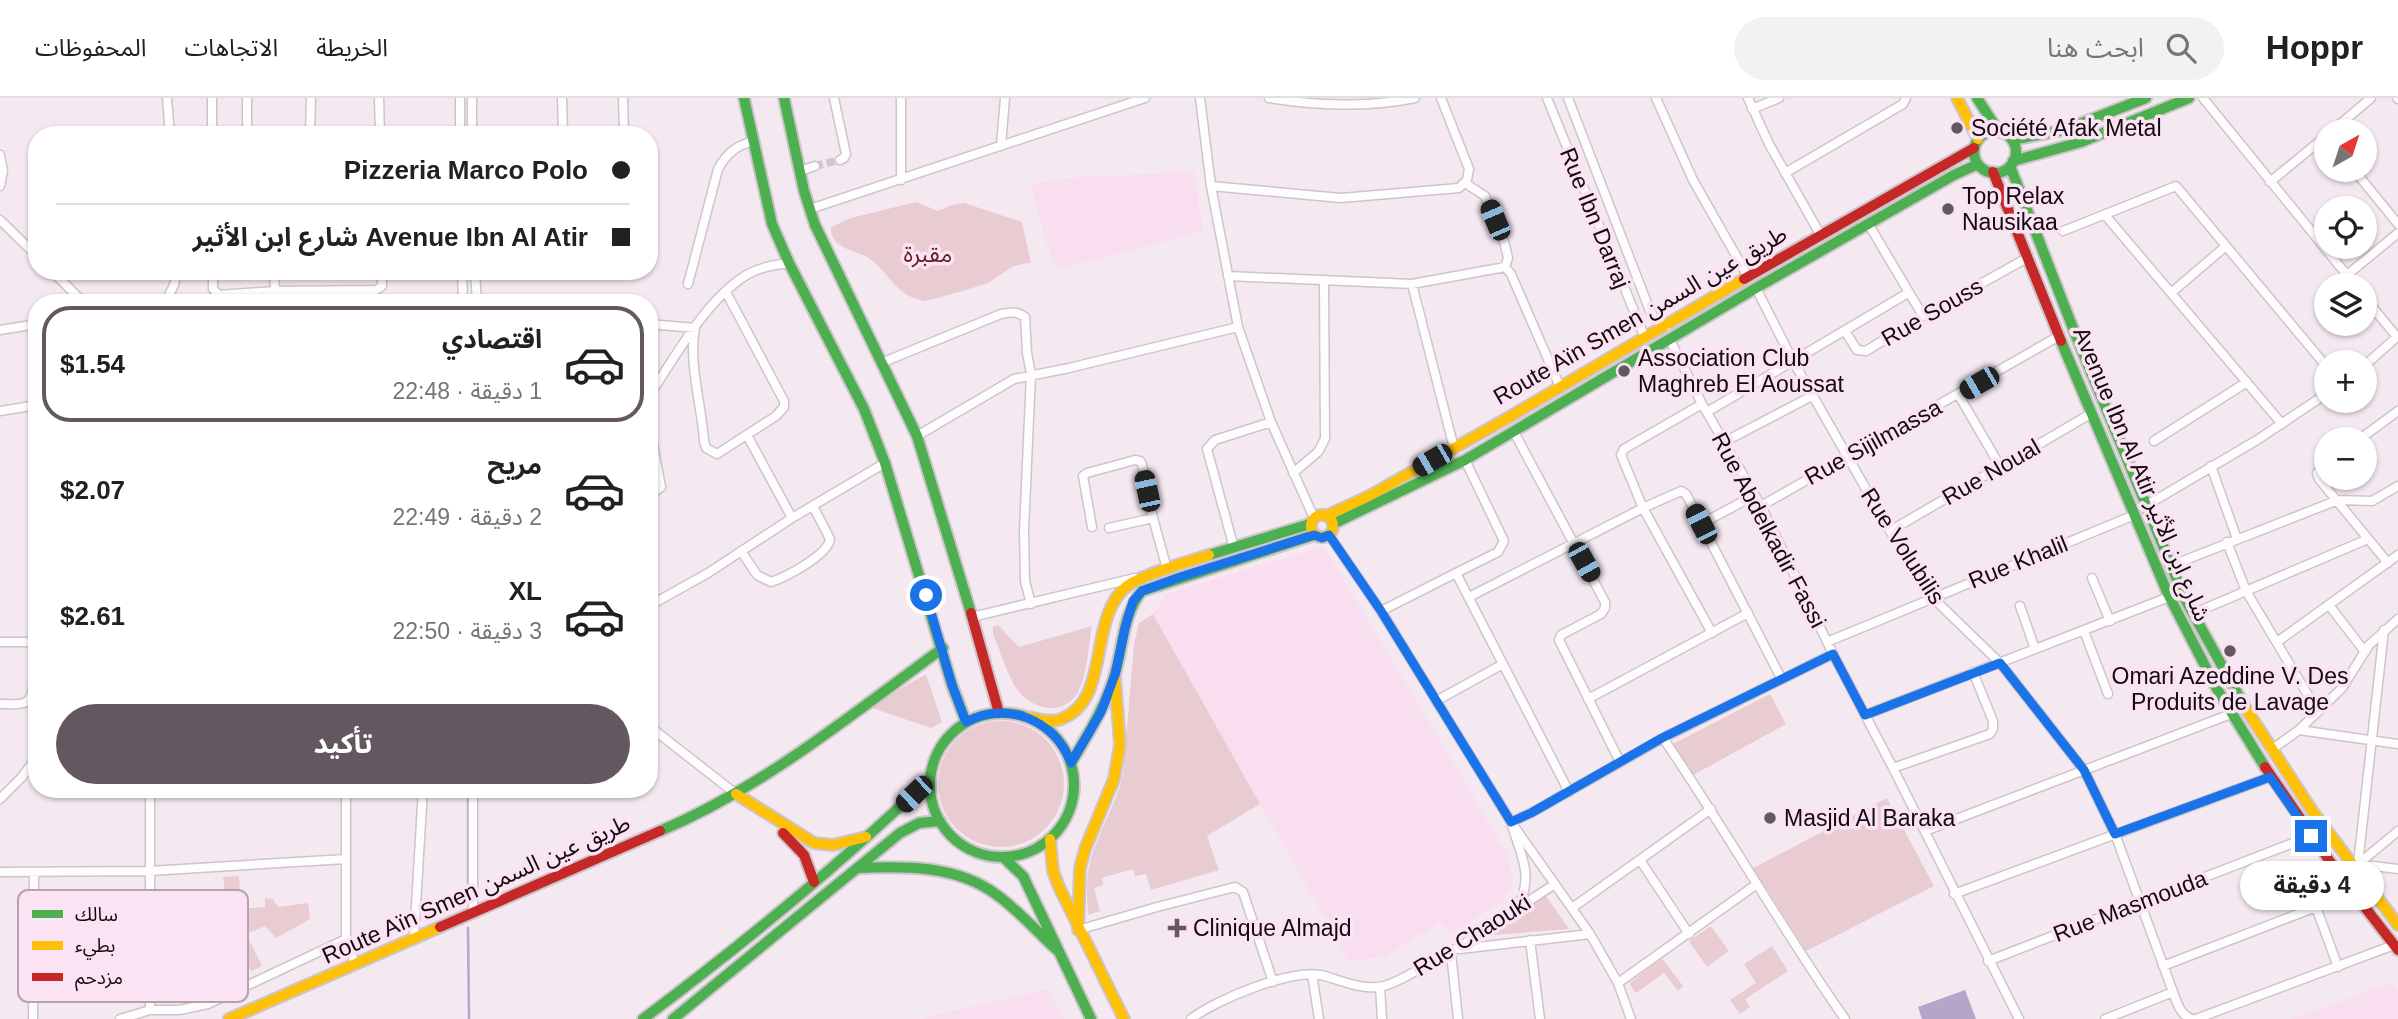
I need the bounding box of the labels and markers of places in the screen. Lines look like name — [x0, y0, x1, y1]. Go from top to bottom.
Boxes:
place label: Société Afak Metal — [1971, 115, 2162, 141]
marker: Société Afak Metal — [1949, 120, 1965, 136]
place label: Top Relax Nausikaa — [1962, 183, 2065, 235]
marker: Top Relax Nausikaa — [1940, 201, 1956, 217]
place label: Association Club Maghreb El Aoussat — [1638, 345, 1844, 397]
marker: Association Club Maghreb El Aoussat — [1616, 363, 1632, 379]
marker: Omari Azeddine V. Des Produits de Lavage — [2222, 643, 2238, 659]
place label: Omari Azeddine V. Des Produits de Lavage — [2112, 663, 2348, 715]
place label: Masjid Al Baraka — [1784, 805, 1956, 831]
marker: Masjid Al Baraka — [1762, 810, 1778, 826]
place label: Clinique Almajd — [1193, 915, 1352, 941]
marker: Clinique Almajd — [1167, 918, 1187, 938]

